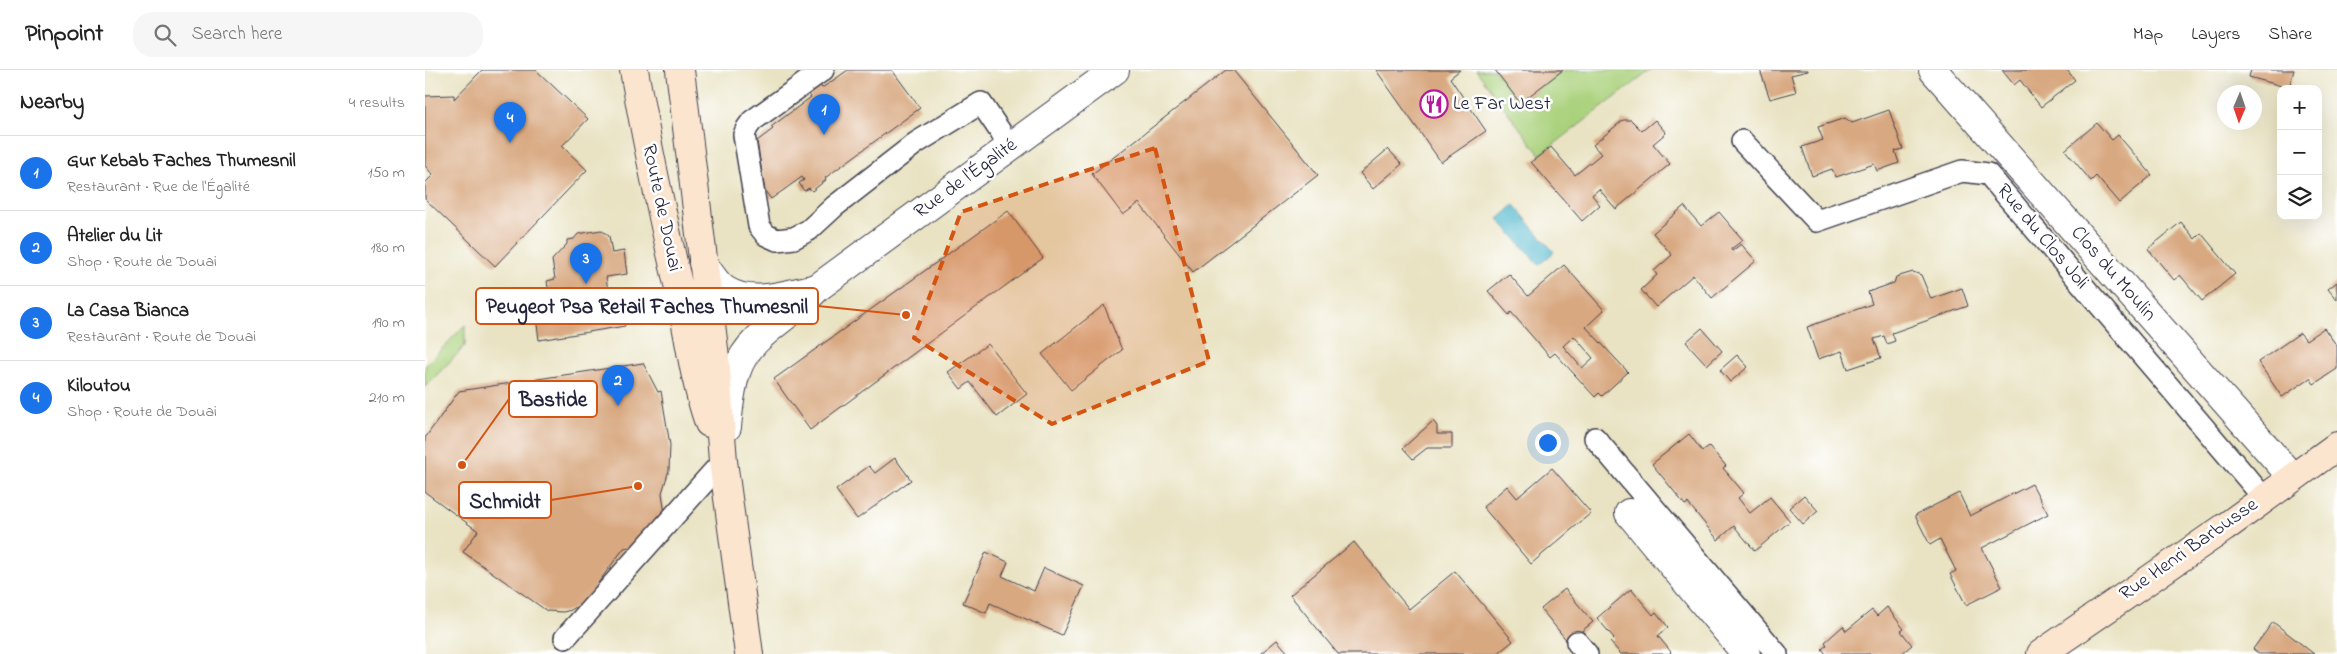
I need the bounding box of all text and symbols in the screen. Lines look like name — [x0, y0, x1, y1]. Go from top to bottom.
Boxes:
search box — [133, 12, 483, 57]
text: Pinpoint — [25, 17, 103, 52]
icon: search — [151, 21, 179, 49]
text: Search here — [191, 21, 282, 48]
text: Map — [2133, 22, 2163, 48]
text: Layers — [2191, 22, 2241, 48]
text: Share — [2269, 22, 2312, 48]
north arrow — [2217, 85, 2262, 130]
map controls — [2277, 85, 2322, 220]
button: + — [2277, 85, 2322, 130]
text: Nearby — [20, 88, 84, 118]
restaurant icon: Le Far West — [1419, 89, 1449, 119]
place label: Le Far West — [1453, 90, 1551, 119]
text: 4 results — [349, 91, 405, 115]
pin: 1 — [808, 94, 840, 135]
pin: 4 — [494, 102, 526, 143]
button: − — [2277, 130, 2322, 175]
street label: Rue de l'Égalité — [908, 132, 1024, 227]
street label: Route de Douai — [633, 142, 689, 274]
text: Gur Kebab Faches Thumesnil — [67, 148, 296, 175]
text: 1 — [33, 161, 39, 185]
text: 150 m — [367, 161, 405, 185]
text: Restaurant · Rue de l'Égalité — [67, 175, 250, 199]
button: layers — [2277, 175, 2322, 220]
street label: Rue du Clos Joli — [1989, 178, 2095, 296]
street label: Clos du Moulin — [2063, 220, 2163, 328]
text: Atelier du Lit — [67, 223, 162, 250]
text: 2 — [32, 236, 40, 260]
text: 180 m — [371, 236, 405, 260]
pin: 3 — [570, 243, 602, 284]
text: Shop · Route de Douai — [67, 250, 217, 274]
callout: Peugeot Psa Retail Faches Thumesnil — [476, 288, 818, 324]
text: Peugeot Psa Retail Faches Thumesnil — [486, 293, 809, 325]
text: La Casa Bianca — [67, 298, 189, 325]
text: 3 — [33, 311, 39, 335]
text: 190 m — [372, 311, 405, 335]
text: Restaurant · Route de Douai — [67, 325, 256, 349]
pin: 2 — [602, 365, 634, 406]
text: Kiloutou — [67, 373, 131, 400]
callout: Bastide — [509, 381, 597, 417]
text: 4 — [33, 386, 39, 410]
text: 210 m — [369, 386, 405, 410]
text: Bastide — [518, 386, 588, 416]
text: Shop · Route de Douai — [67, 400, 217, 424]
your location — [1535, 430, 1561, 456]
callout: Schmidt — [459, 482, 551, 518]
text: Schmidt — [469, 488, 542, 518]
street label: Rue Henri Barbusse — [2114, 491, 2264, 609]

